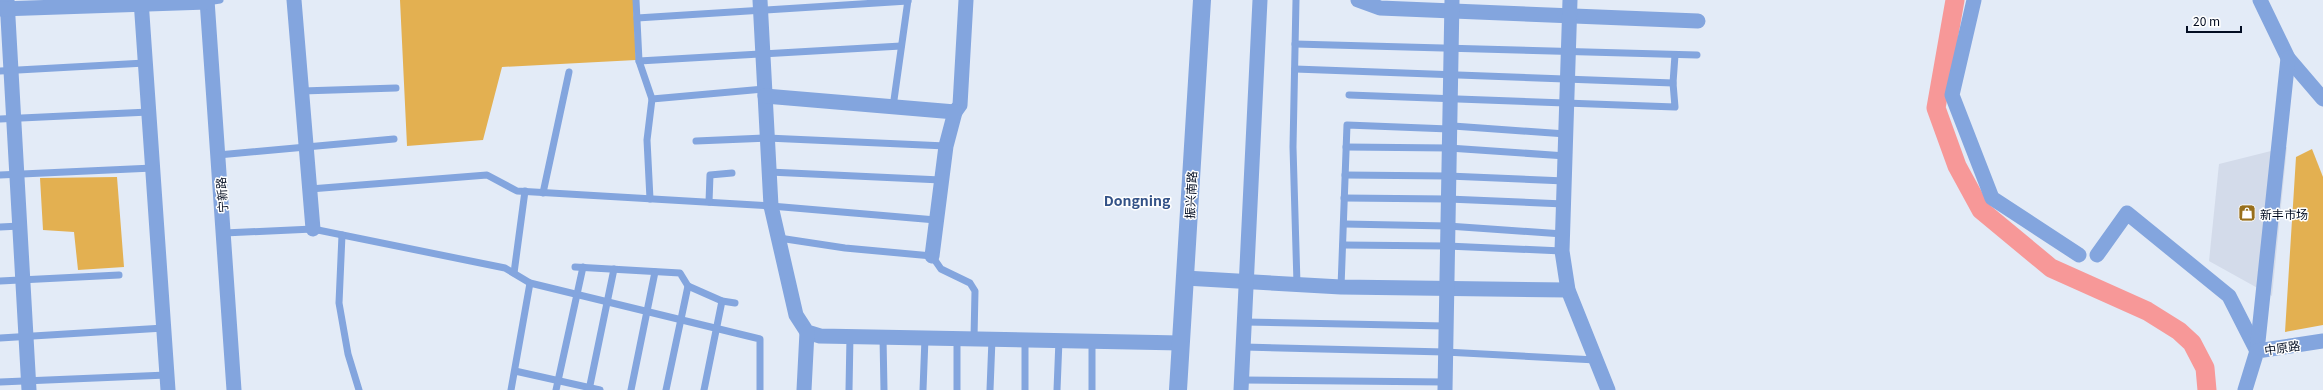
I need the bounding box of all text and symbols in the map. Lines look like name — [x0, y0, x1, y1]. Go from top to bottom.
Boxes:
scale bar — [2187, 8, 2241, 34]
text: 20 m — [2193, 12, 2220, 29]
street label: 振兴南路 — [1180, 171, 1200, 219]
street label: 宁新路 — [211, 176, 231, 214]
district label: Dongning — [1104, 190, 1171, 210]
shop icon: 新丰市场 — [2237, 203, 2257, 223]
place label: 新丰市场 — [2260, 205, 2308, 222]
street label: 中原路 — [2263, 336, 2301, 358]

